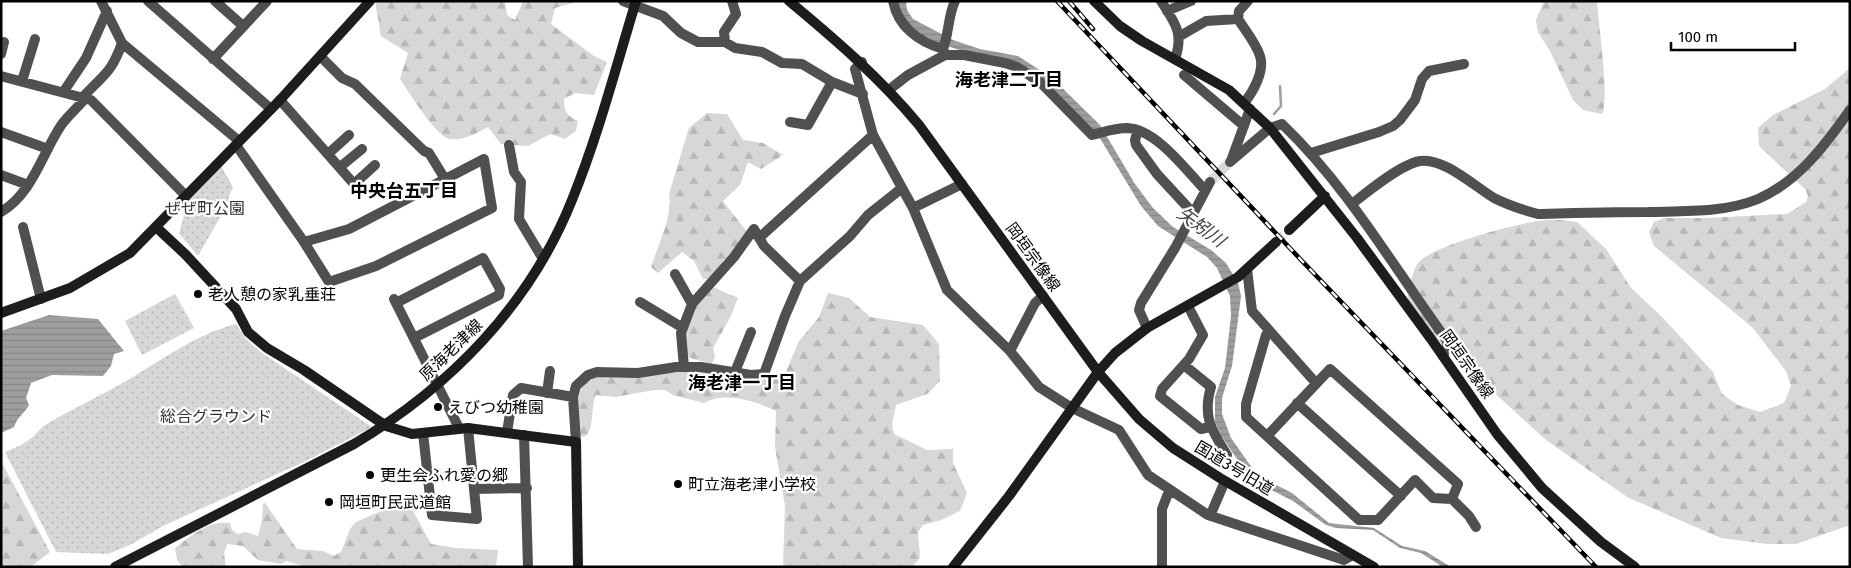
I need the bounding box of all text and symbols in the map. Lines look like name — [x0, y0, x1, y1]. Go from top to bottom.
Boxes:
scale bar — [1671, 20, 1795, 52]
text: 100 m — [1678, 28, 1718, 46]
district label: 海老津二丁目 — [955, 69, 1063, 91]
district label: 中央台五丁目 — [350, 180, 458, 202]
park label: ぜぜ町公園 — [165, 199, 245, 218]
water label: 矢矧川 — [1173, 202, 1231, 253]
street label: 岡垣宗像線 — [1002, 219, 1064, 295]
place label: 老人憩の家乳垂荘 — [208, 285, 336, 304]
marker: 老人憩の家乳垂荘 — [192, 288, 204, 300]
street label: 原海老津線 — [416, 315, 486, 385]
street label: 岡垣宗像線 — [1436, 326, 1498, 402]
district label: 海老津一丁目 — [688, 372, 796, 394]
place label: えびつ幼稚園 — [448, 398, 544, 417]
marker: えびつ幼稚園 — [432, 401, 444, 413]
park label: 総合グラウンド — [160, 407, 272, 426]
street label: 国道3号旧道 — [1191, 437, 1277, 499]
place label: 更生会ふれ愛の郷 — [380, 466, 508, 485]
marker: 更生会ふれ愛の郷 — [364, 469, 376, 481]
place label: 町立海老津小学校 — [688, 475, 816, 494]
marker: 町立海老津小学校 — [672, 478, 684, 490]
place label: 岡垣町民武道館 — [339, 493, 451, 512]
marker: 岡垣町民武道館 — [323, 496, 335, 508]

